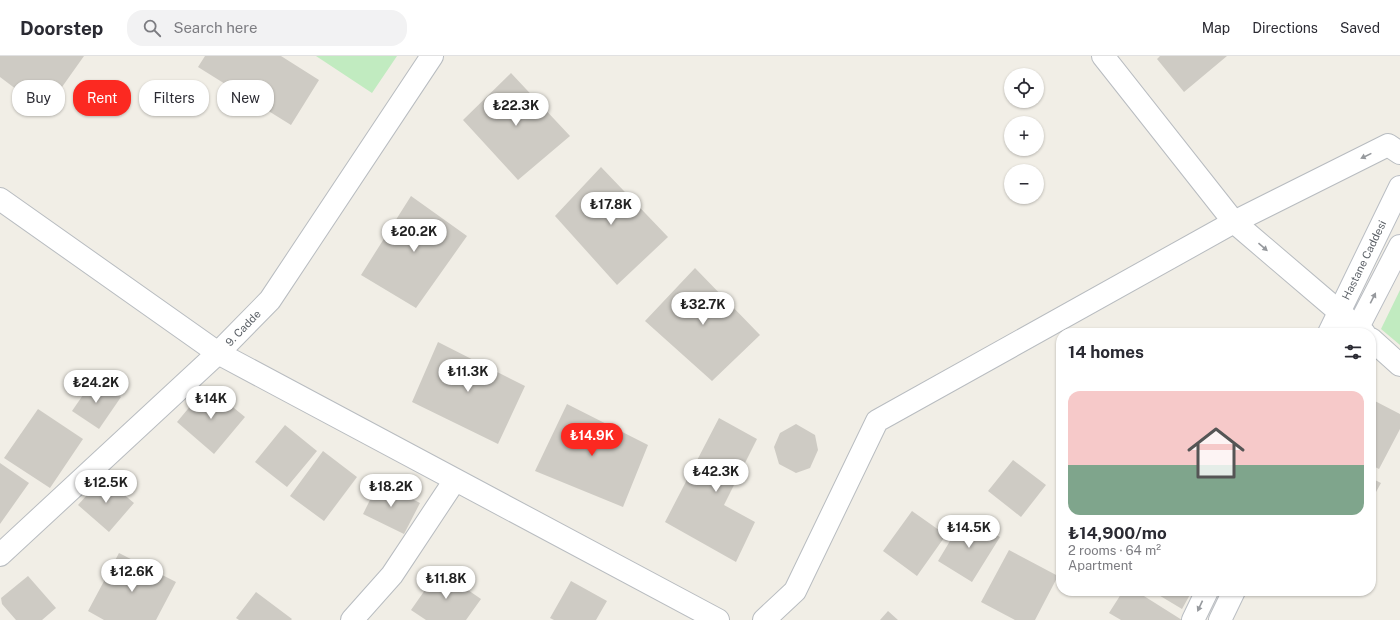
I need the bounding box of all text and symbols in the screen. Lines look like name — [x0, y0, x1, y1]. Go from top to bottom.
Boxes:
search box — [127, 10, 407, 46]
text: Doorstep — [20, 17, 103, 39]
icon: search — [141, 17, 163, 39]
text: Search here — [173, 19, 258, 36]
text: Map — [1202, 20, 1230, 36]
text: Directions — [1252, 20, 1318, 36]
text: Saved — [1340, 20, 1380, 36]
map controls — [1004, 68, 1044, 204]
button: locate — [1004, 68, 1044, 108]
chip: Buy — [12, 80, 65, 116]
chip: Rent — [73, 80, 131, 116]
chip: Filters — [139, 80, 209, 116]
chip: New — [217, 80, 274, 116]
pin: ₺22.3K — [483, 93, 549, 127]
text: ₺22.3K — [493, 98, 539, 113]
button: + — [1004, 116, 1044, 156]
one-way arrow — [1360, 153, 1371, 159]
button: − — [1004, 164, 1044, 204]
pin: ₺17.8K — [578, 192, 644, 226]
text: ₺17.8K — [590, 197, 632, 212]
street label: Hastane Caddesi — [1340, 218, 1388, 302]
pin: ₺20.2K — [381, 219, 447, 253]
text: ₺20.2K — [391, 224, 437, 239]
one-way arrow — [1258, 243, 1268, 252]
pin: ₺32.7K — [670, 292, 736, 326]
one-way arrow — [1370, 292, 1376, 304]
text: ₺32.7K — [680, 297, 726, 312]
street label: 9. Cadde — [223, 308, 263, 348]
icon: filters — [1342, 341, 1364, 363]
text: 14 homes — [1068, 342, 1144, 362]
pin: ₺11.3K — [435, 359, 501, 393]
text: ₺11.3K — [447, 364, 489, 379]
pin: ₺24.2K — [63, 370, 129, 404]
text: ₺24.2K — [73, 375, 119, 390]
pin: ₺14K — [187, 386, 235, 420]
text: ₺14K — [195, 391, 227, 406]
icon: home — [1180, 417, 1252, 489]
pin: ₺14.9K — [559, 423, 625, 457]
text: ₺14.9K — [570, 428, 614, 443]
pin: ₺42.3K — [683, 459, 749, 493]
text: ₺42.3K — [693, 464, 739, 479]
pin: ₺12.5K — [73, 470, 139, 504]
pin: ₺18.2K — [358, 474, 424, 508]
text: ₺12.5K — [84, 475, 128, 490]
text: ₺18.2K — [369, 479, 413, 494]
pin: ₺14.5K — [936, 515, 1002, 549]
text: ₺14.5K — [947, 520, 991, 535]
text: ₺14,900/mo — [1068, 523, 1167, 543]
text: 2 rooms · 64 m² — [1068, 543, 1161, 558]
text: Apartment — [1068, 558, 1133, 573]
pin: ₺12.6K — [99, 559, 165, 593]
text: ₺12.6K — [110, 564, 154, 579]
pin: ₺11.8K — [413, 566, 479, 600]
text: ₺11.8K — [425, 571, 467, 586]
one-way arrow — [1197, 600, 1203, 611]

